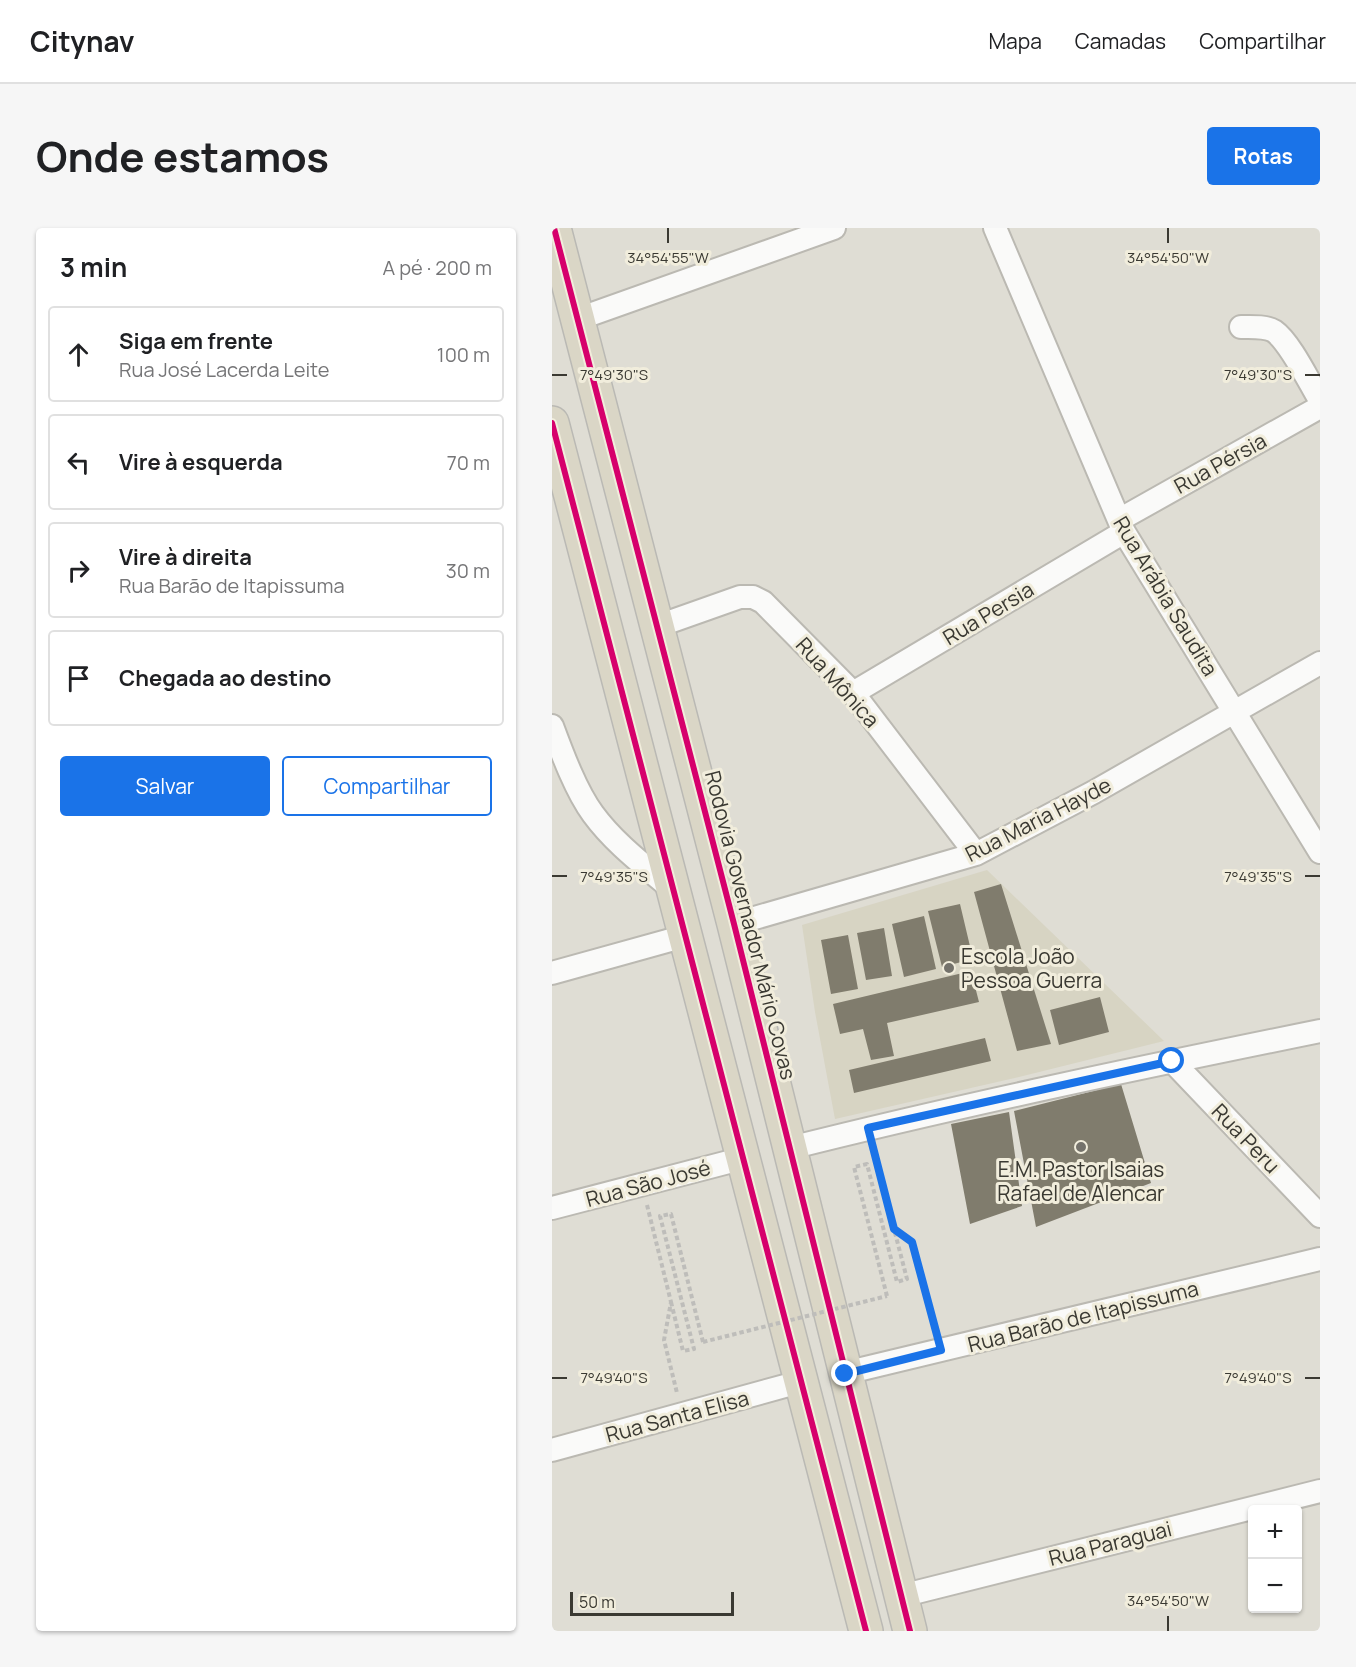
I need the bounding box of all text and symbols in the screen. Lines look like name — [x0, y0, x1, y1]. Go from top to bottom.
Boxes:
text: Citynav — [30, 22, 134, 60]
text: Mapa — [988, 27, 1042, 55]
text: Camadas — [1075, 27, 1166, 55]
text: Compartilhar — [1199, 27, 1326, 55]
text: Onde estamos — [36, 127, 329, 185]
button: Rotas — [1207, 127, 1320, 185]
text: 34°54'55"W — [627, 247, 709, 268]
text: 34°54'50"W — [1127, 247, 1209, 268]
text: 3 min — [60, 249, 127, 285]
text: A pé · 200 m — [383, 254, 492, 281]
text: Siga em frente — [119, 326, 273, 356]
icon: ahead — [62, 338, 95, 371]
text: 100 m — [437, 341, 490, 368]
text: Rua José Lacerda Leite — [119, 356, 329, 383]
text: 7°49'30"S — [580, 364, 648, 385]
text: 7°49'30"S — [1224, 364, 1292, 385]
street label: Rua Pérsia — [1169, 426, 1271, 500]
icon: left — [62, 446, 95, 479]
text: Vire à esquerda — [119, 447, 283, 477]
text: 70 m — [447, 449, 490, 476]
street label: Rua Arábia Saudita — [1107, 511, 1225, 681]
text: Vire à direita — [119, 542, 252, 572]
icon: right — [62, 554, 95, 587]
text: 30 m — [446, 557, 490, 584]
text: Rua Barão de Itapissuma — [119, 572, 345, 599]
street label: Rua Persia — [937, 575, 1039, 651]
street label: Rua Mônica — [790, 631, 886, 733]
icon: arrive — [62, 662, 95, 695]
text: Chegada ao destino — [119, 663, 331, 693]
button: Salvar — [60, 756, 270, 816]
button: Compartilhar — [282, 756, 492, 816]
street label: Rodovia Governador Mário Covas — [699, 768, 803, 1082]
street label: Rua Maria Hayde — [960, 770, 1116, 868]
text: 7°49'35"S — [580, 866, 648, 887]
text: 7°49'35"S — [1224, 866, 1292, 887]
place label: Escola João Pessoa Guerra — [961, 942, 1102, 994]
marker: Escola João Pessoa Guerra — [942, 961, 956, 975]
route start — [1158, 1047, 1184, 1073]
street label: Rua Peru — [1206, 1097, 1286, 1179]
marker: E.M. Pastor Isaias Rafael de Alencar — [1074, 1140, 1088, 1154]
street label: Rua São José — [582, 1153, 714, 1213]
place label: E.M. Pastor Isaias Rafael de Alencar — [997, 1155, 1165, 1207]
street label: Rua Barão de Itapissuma — [965, 1274, 1201, 1358]
route end — [831, 1360, 857, 1386]
text: 7°49'40"S — [581, 1367, 647, 1388]
text: 7°49'40"S — [1225, 1367, 1291, 1388]
street label: Rua Santa Elisa — [602, 1383, 752, 1449]
map controls — [1248, 1505, 1302, 1613]
button: + — [1248, 1505, 1302, 1559]
street label: Rua Paraguai — [1046, 1514, 1174, 1572]
button: − — [1248, 1559, 1302, 1613]
scale bar — [570, 1589, 734, 1616]
text: 34°54'50"W — [1127, 1590, 1209, 1611]
text: 50 m — [579, 1591, 615, 1613]

